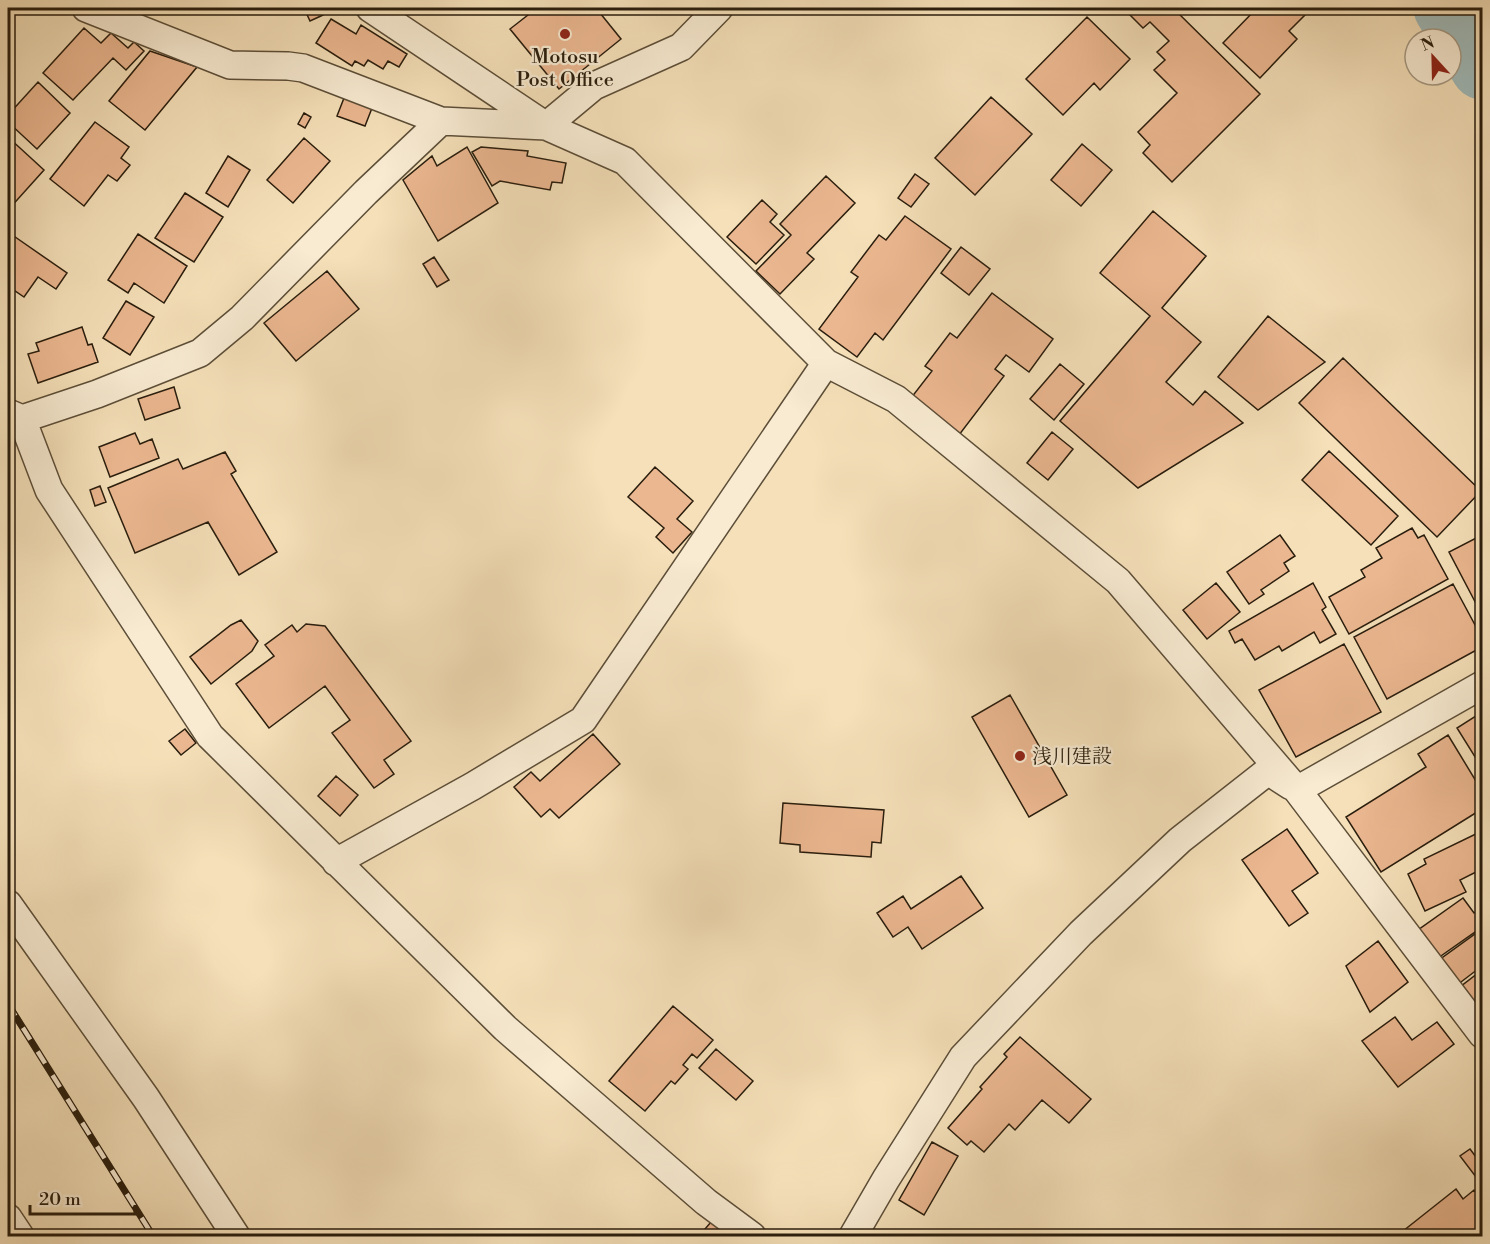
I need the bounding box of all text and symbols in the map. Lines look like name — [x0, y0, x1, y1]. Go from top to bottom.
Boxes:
marker: Motosu Post Office — [558, 27, 572, 41]
north arrow — [1403, 27, 1463, 87]
text: N — [1418, 32, 1438, 56]
place label: Motosu Post Office — [516, 45, 614, 93]
place label: 浅川建設 — [1032, 745, 1112, 770]
marker: 浅川建設 — [1013, 749, 1027, 763]
scale bar — [30, 1178, 135, 1216]
text: 20 m — [39, 1188, 81, 1211]

